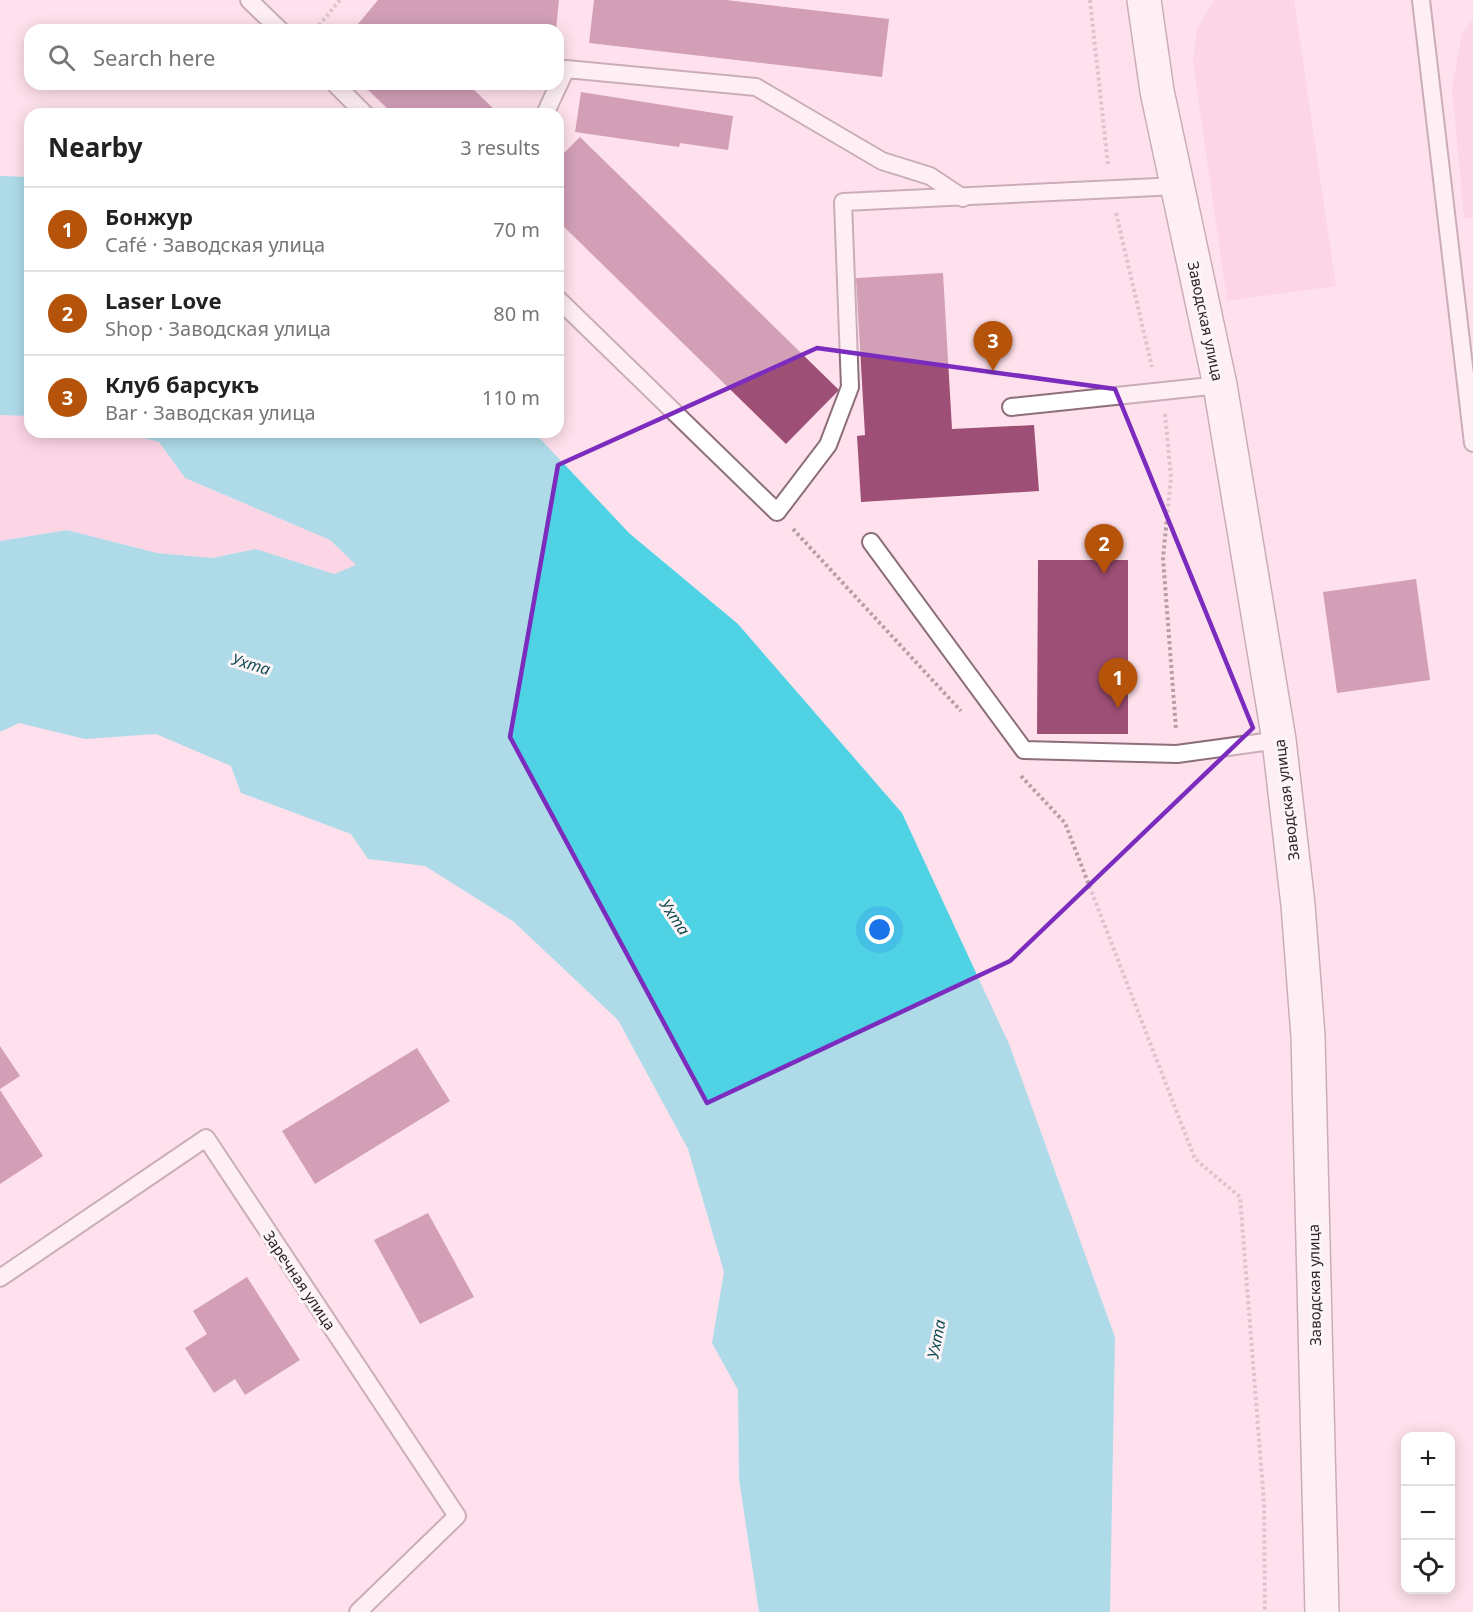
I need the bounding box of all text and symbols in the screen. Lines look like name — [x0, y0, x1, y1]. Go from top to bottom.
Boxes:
search box — [24, 24, 564, 90]
icon: search — [45, 41, 78, 74]
text: Search here — [93, 42, 215, 72]
text: Nearby — [48, 129, 143, 165]
text: 3 results — [460, 134, 540, 161]
text: Бонжур — [105, 201, 193, 231]
text: 1 — [62, 216, 73, 243]
text: 70 m — [493, 216, 540, 243]
text: Café · Заводская улица — [105, 231, 325, 258]
street label: Заводская улица — [1184, 259, 1228, 383]
text: Laser Love — [105, 285, 222, 315]
text: 2 — [62, 300, 73, 327]
text: 80 m — [493, 300, 540, 327]
text: Shop · Заводская улица — [105, 315, 331, 342]
pin: 3 — [974, 322, 1012, 371]
text: Клуб барсукъ — [105, 369, 259, 399]
text: 3 — [62, 384, 73, 411]
text: 110 m — [482, 384, 540, 411]
text: Bar · Заводская улица — [105, 399, 316, 426]
pin: 2 — [1084, 524, 1124, 574]
water label: Ухта — [229, 648, 273, 680]
pin: 1 — [1098, 658, 1138, 708]
street label: Заводская улица — [1269, 738, 1303, 862]
water label: Ухта — [655, 895, 695, 939]
your location — [865, 915, 894, 944]
street label: Заводская улица — [1303, 1224, 1325, 1346]
street label: Заречная улица — [259, 1226, 341, 1334]
water label: Ухта — [921, 1318, 951, 1360]
map controls — [1401, 1432, 1455, 1594]
button: + — [1401, 1432, 1455, 1486]
button: − — [1401, 1486, 1455, 1540]
button: locate — [1401, 1540, 1455, 1594]

